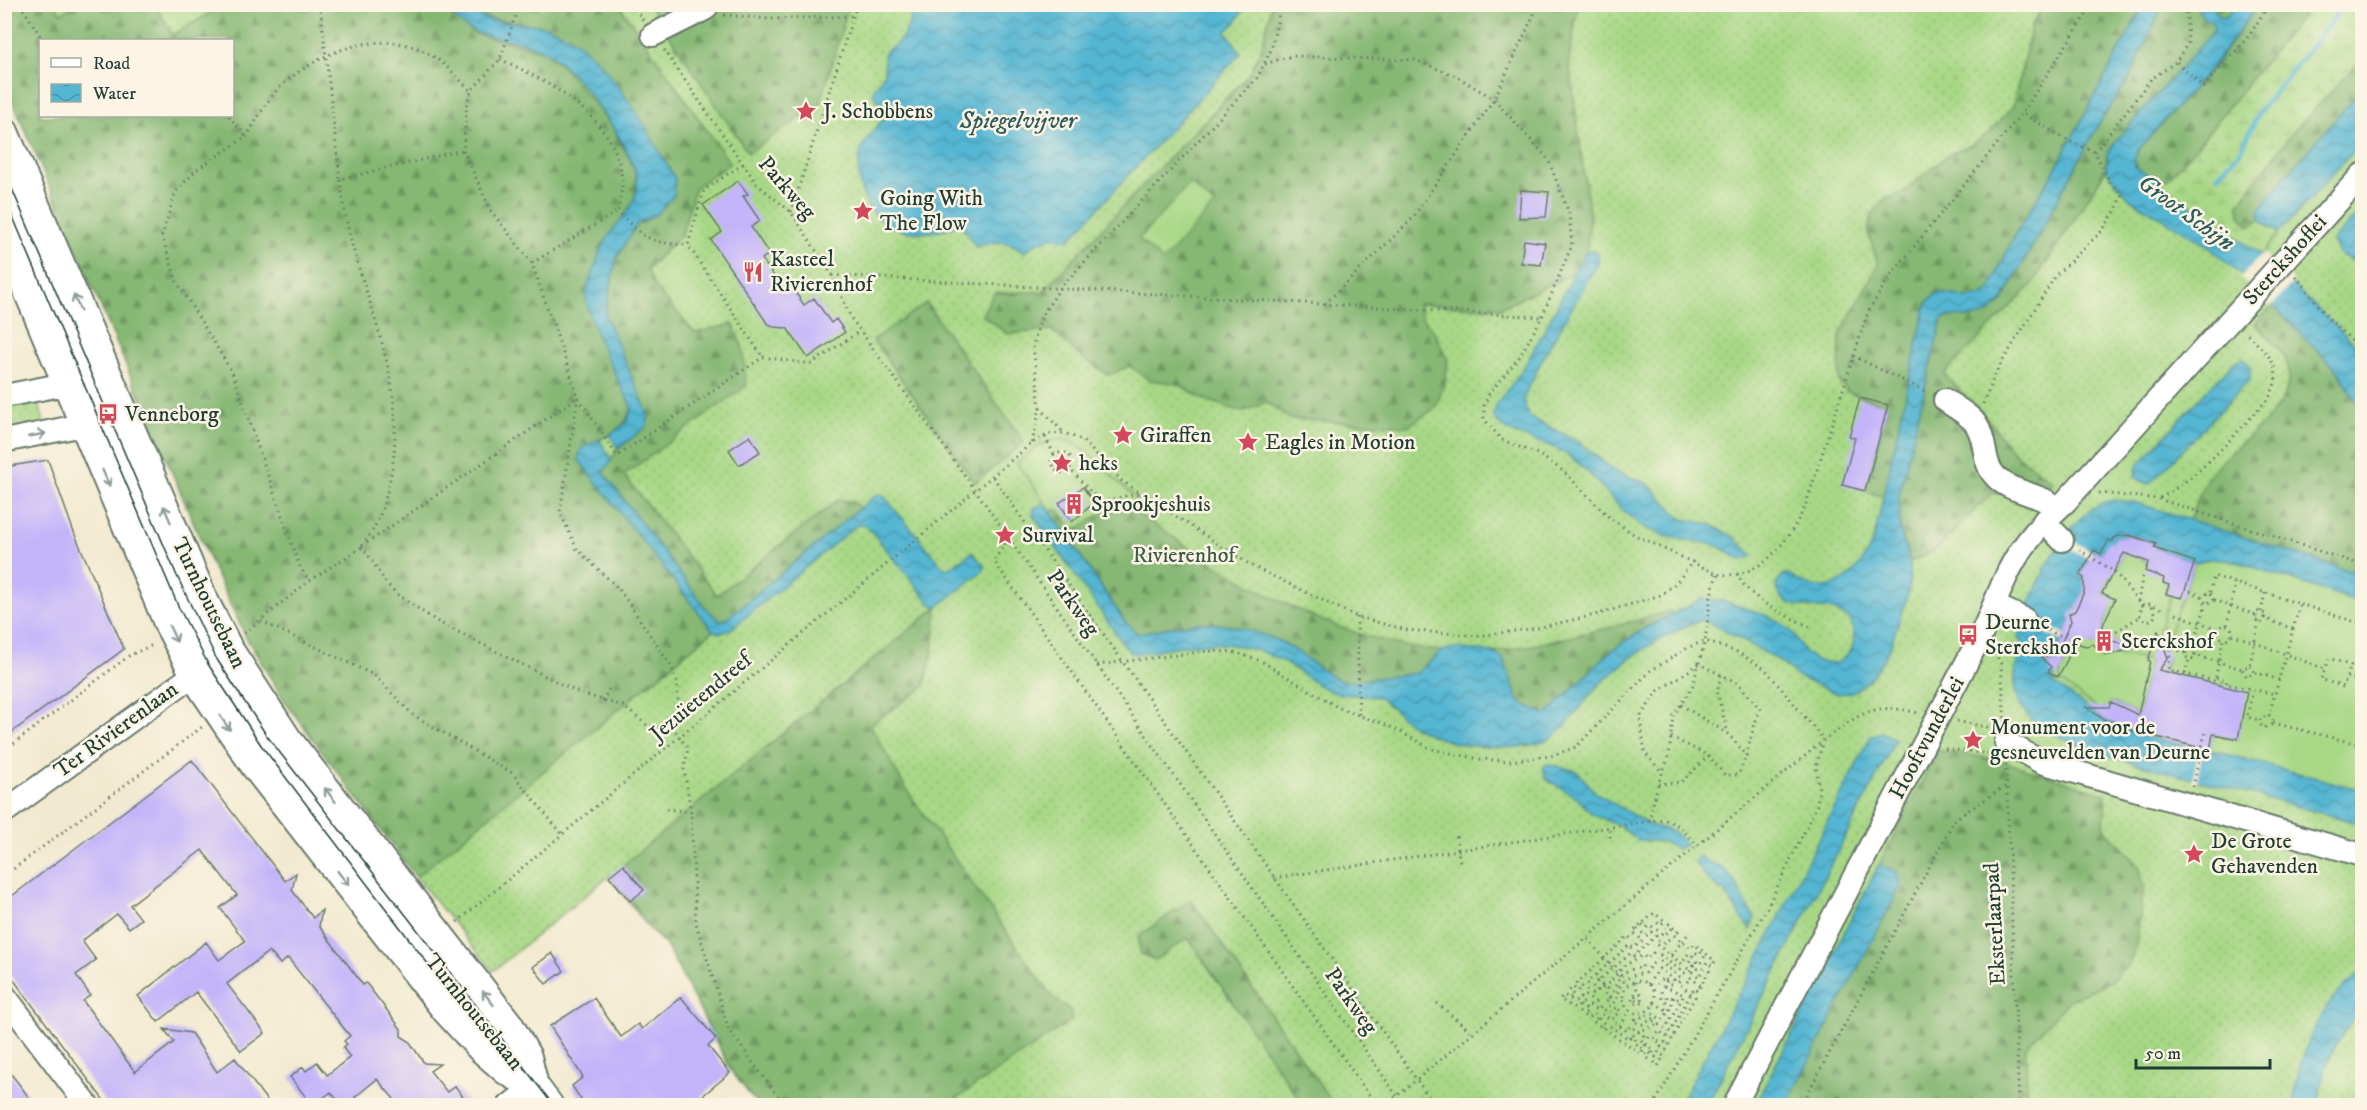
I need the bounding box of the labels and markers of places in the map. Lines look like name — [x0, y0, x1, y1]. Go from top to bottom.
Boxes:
place label: J. Schobbens — [821, 98, 933, 125]
place icon: J. Schobbens — [794, 99, 818, 123]
place label: Going With The Flow — [880, 185, 983, 237]
place icon: Going With The Flow — [851, 199, 875, 223]
place label: Kasteel Rivierenhof — [770, 246, 877, 298]
restaurant icon: Kasteel Rivierenhof — [741, 260, 765, 284]
place label: Venneborg — [124, 401, 219, 428]
bus stop icon: Venneborg — [96, 402, 120, 426]
place label: Giraffen — [1140, 422, 1212, 449]
place icon: Giraffen — [1111, 423, 1135, 447]
place label: Eagles in Motion — [1265, 429, 1416, 456]
place icon: Eagles in Motion — [1236, 430, 1260, 454]
place label: heks — [1079, 450, 1118, 477]
place icon: heks — [1050, 451, 1074, 475]
place label: Sprookjeshuis — [1091, 491, 1211, 518]
building icon: Sprookjeshuis — [1062, 492, 1086, 516]
place label: Survival — [1022, 522, 1094, 549]
place icon: Survival — [993, 523, 1017, 547]
place label: Deurne Sterckshof — [1985, 609, 2082, 661]
bus stop icon: Deurne Sterckshof — [1956, 623, 1980, 647]
place label: Sterckshof — [2121, 628, 2218, 655]
building icon: Sterckshof — [2092, 629, 2116, 653]
place label: Monument voor de gesneuvelden van Deurne — [1990, 714, 2210, 766]
place icon: Monument voor de gesneuvelden van Deurne — [1961, 728, 1985, 752]
place label: De Grote Gehavenden — [2211, 828, 2319, 880]
place icon: De Grote Gehavenden — [2182, 842, 2206, 866]

